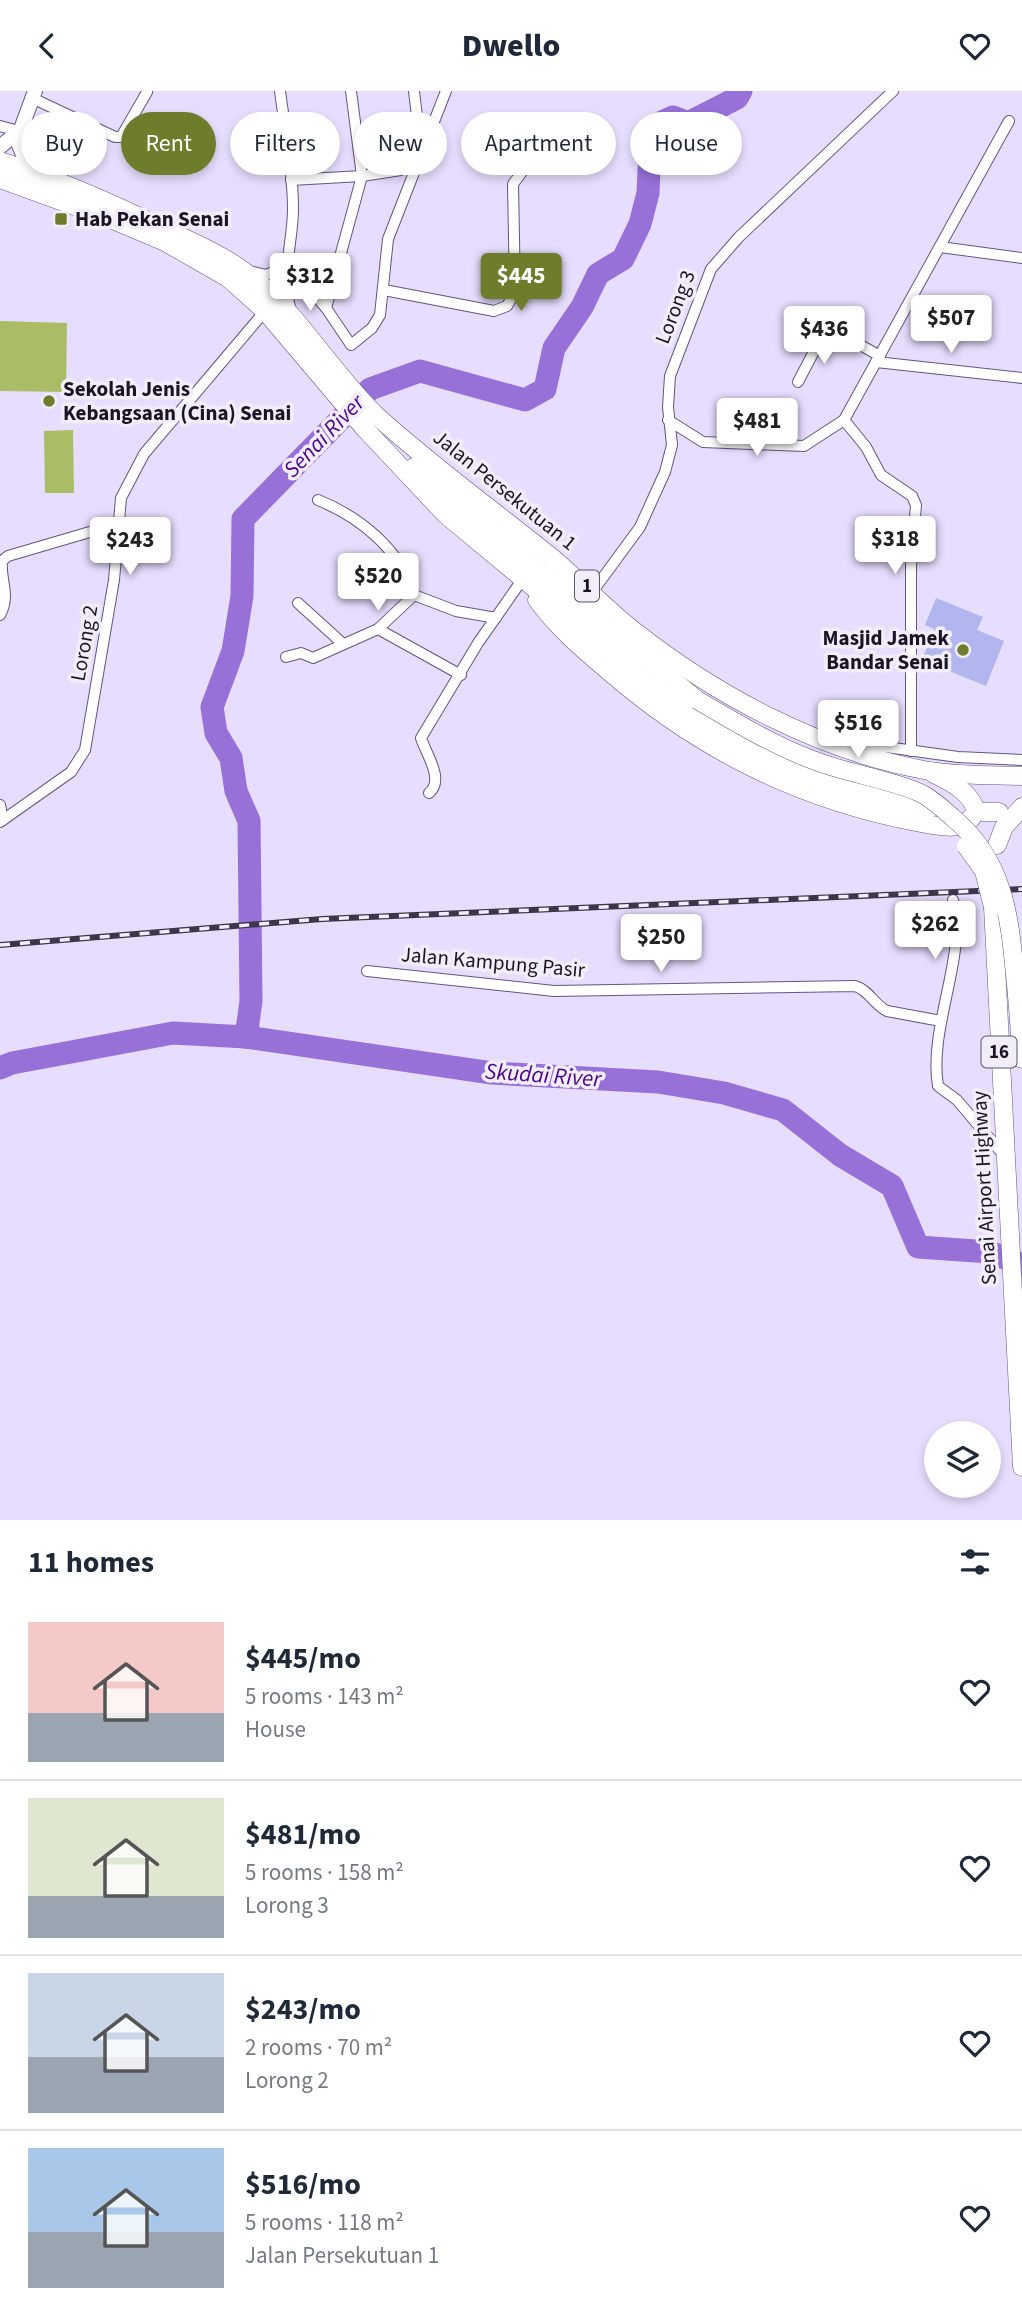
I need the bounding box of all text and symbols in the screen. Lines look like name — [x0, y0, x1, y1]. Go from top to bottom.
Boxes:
text: Dwello — [462, 23, 560, 69]
icon: back — [28, 27, 66, 65]
icon: heart — [956, 27, 994, 65]
chip: Buy — [21, 112, 107, 175]
chip: Rent — [121, 112, 216, 175]
chip: Filters — [230, 112, 340, 175]
chip: New — [354, 112, 447, 175]
chip: Apartment — [461, 112, 616, 175]
chip: House — [630, 112, 742, 175]
place label: Hab Pekan Senai — [75, 204, 229, 234]
marker: Hab Pekan Senai — [53, 211, 69, 227]
pin: $312 — [269, 253, 351, 313]
pin: $445 — [480, 253, 562, 313]
text: $312 — [286, 259, 334, 292]
text: $445 — [497, 259, 545, 292]
street label: Lorong 3 — [647, 266, 703, 348]
pin: $507 — [910, 295, 992, 355]
text: $507 — [927, 301, 975, 334]
pin: $436 — [783, 307, 865, 366]
text: $436 — [800, 312, 848, 345]
place label: Sekolah Jenis Kebangsaan (Cina) Senai — [63, 374, 291, 428]
water label: Senai River — [276, 386, 373, 485]
marker: Sekolah Jenis Kebangsaan (Cina) Senai — [41, 393, 57, 409]
pin: $481 — [716, 399, 798, 458]
text: $481 — [733, 404, 781, 437]
street label: Jalan Persekutuan 1 — [427, 423, 583, 557]
pin: $243 — [89, 517, 171, 577]
pin: $318 — [854, 517, 936, 576]
text: $318 — [871, 522, 919, 555]
text: $243 — [106, 523, 154, 556]
pin: $520 — [337, 553, 419, 613]
text: $520 — [354, 559, 402, 592]
road number: 1 — [575, 571, 599, 601]
street label: Lorong 2 — [63, 603, 105, 683]
place label: Masjid Jamek Bandar Senai — [823, 623, 949, 677]
marker: Masjid Jamek Bandar Senai — [955, 642, 971, 658]
pin: $516 — [817, 701, 899, 760]
text: $516 — [834, 706, 882, 739]
pin: $262 — [894, 901, 976, 961]
text: $262 — [911, 907, 959, 940]
pin: $250 — [620, 915, 702, 974]
text: $250 — [637, 920, 685, 953]
street label: Jalan Kampung Pasir — [400, 939, 587, 985]
road number: 16 — [982, 1036, 1016, 1067]
water label: Skudai River — [484, 1054, 603, 1096]
street label: Senai Airport Highway — [964, 1090, 1004, 1286]
map controls — [924, 1421, 1001, 1498]
button: layers — [924, 1421, 1001, 1498]
text: 11 homes — [28, 1541, 154, 1584]
icon: filters — [956, 1543, 994, 1581]
text: $445/mo — [245, 1637, 361, 1680]
icon: home — [84, 1650, 168, 1734]
icon: heart — [956, 1673, 994, 1711]
text: 5 rooms · 143 m² — [245, 1680, 404, 1713]
text: House — [245, 1713, 306, 1746]
text: $481/mo — [245, 1813, 361, 1856]
icon: home — [84, 1826, 168, 1910]
icon: heart — [956, 1849, 994, 1887]
text: 5 rooms · 158 m² — [245, 1856, 404, 1889]
text: Lorong 3 — [245, 1889, 329, 1922]
text: $243/mo — [245, 1988, 361, 2031]
icon: home — [84, 2001, 168, 2085]
icon: heart — [956, 2024, 994, 2062]
text: 2 rooms · 70 m² — [245, 2031, 392, 2064]
text: Lorong 2 — [245, 2064, 329, 2097]
text: $516/mo — [245, 2163, 361, 2206]
icon: home — [84, 2176, 168, 2260]
icon: heart — [956, 2199, 994, 2237]
text: 5 rooms · 118 m² — [245, 2206, 404, 2239]
text: Jalan Persekutuan 1 — [245, 2239, 439, 2272]

